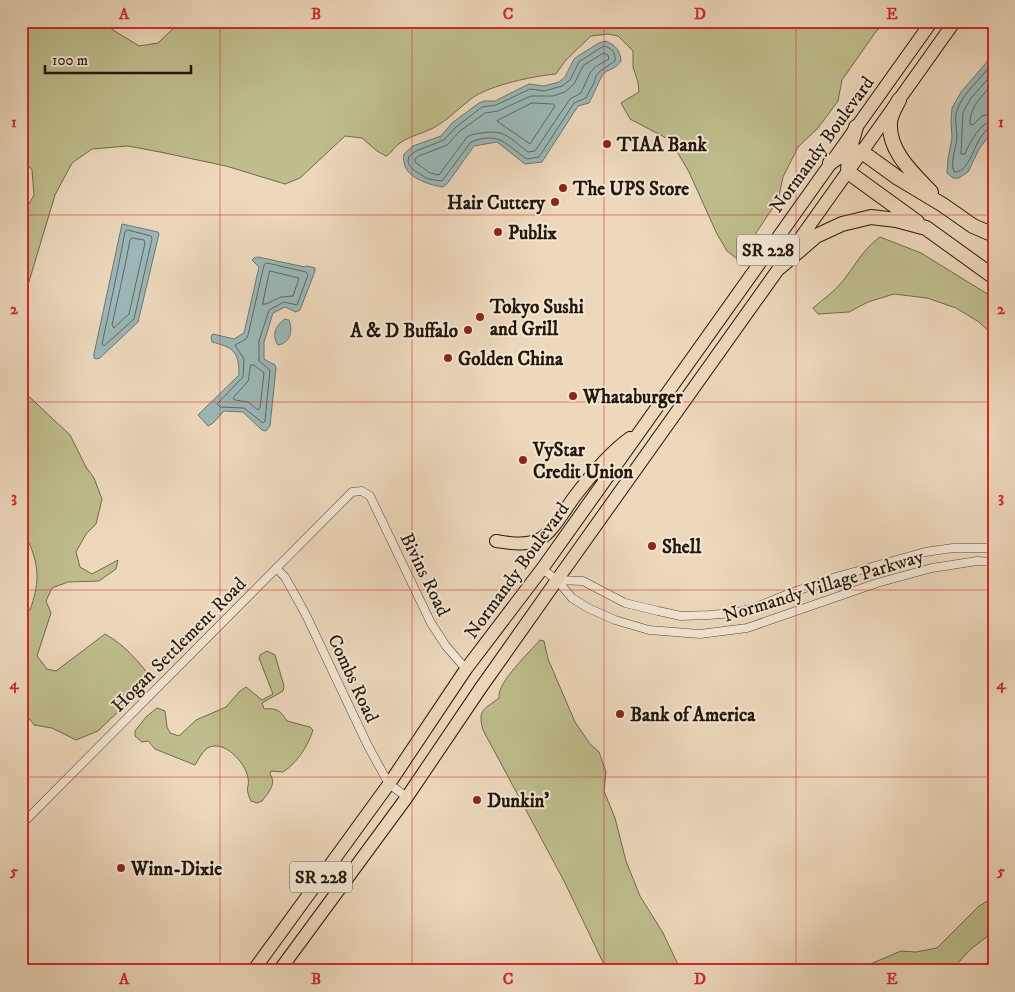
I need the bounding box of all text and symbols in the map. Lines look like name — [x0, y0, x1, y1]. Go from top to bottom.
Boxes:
text: A — [118, 4, 130, 24]
text: B — [311, 4, 321, 24]
text: C — [503, 4, 513, 24]
text: D — [694, 4, 706, 24]
text: E — [886, 4, 898, 24]
scale bar — [45, 42, 191, 74]
text: 100 m — [52, 51, 88, 70]
street label: Normandy Boulevard — [765, 72, 880, 218]
text: 1 — [11, 112, 17, 132]
text: 1 — [998, 112, 1004, 132]
place label: TIAA Bank — [616, 134, 708, 157]
marker: TIAA Bank — [601, 138, 613, 150]
place label: The UPS Store — [572, 178, 689, 201]
marker: The UPS Store — [557, 182, 569, 194]
place label: Hair Cuttery — [447, 192, 546, 215]
marker: Hair Cuttery — [549, 196, 561, 208]
place label: Publix — [508, 222, 558, 245]
marker: Publix — [492, 226, 504, 238]
road number: SR 228 — [737, 234, 799, 266]
place label: Tokyo Sushi and Grill — [489, 296, 584, 341]
text: 2 — [10, 299, 19, 319]
text: 2 — [997, 299, 1006, 319]
marker: Tokyo Sushi and Grill — [474, 311, 486, 323]
place label: A & D Buffalo — [349, 320, 458, 343]
marker: A & D Buffalo — [462, 324, 474, 336]
place label: Golden China — [458, 348, 564, 371]
marker: Golden China — [442, 352, 454, 364]
place label: Whataburger — [582, 386, 683, 409]
marker: Whataburger — [567, 390, 579, 402]
place label: VyStar Credit Union — [532, 439, 634, 484]
marker: VyStar Credit Union — [517, 454, 529, 466]
text: 3 — [11, 487, 17, 507]
text: 3 — [998, 487, 1004, 507]
street label: Normandy Boulevard — [460, 498, 575, 644]
street label: Bivins Road — [395, 529, 455, 621]
place label: Shell — [662, 536, 701, 559]
marker: Shell — [646, 540, 658, 552]
street label: Normandy Village Parkway — [721, 545, 927, 628]
street label: Hogan Settlement Road — [107, 573, 252, 717]
street label: Combs Road — [322, 631, 383, 727]
text: 4 — [8, 674, 19, 694]
text: 4 — [995, 674, 1006, 694]
place label: Bank of America — [630, 704, 756, 727]
marker: Bank of America — [614, 708, 626, 720]
place label: Dunkin' — [487, 790, 549, 813]
marker: Dunkin' — [471, 794, 483, 806]
place label: Winn-Dixie — [130, 858, 222, 881]
text: 5 — [9, 861, 18, 881]
text: 5 — [996, 861, 1005, 881]
marker: Winn-Dixie — [115, 862, 127, 874]
road number: SR 228 — [290, 862, 352, 892]
text: A — [118, 969, 130, 989]
text: B — [311, 969, 321, 989]
text: C — [503, 969, 513, 989]
text: D — [694, 969, 706, 989]
text: E — [886, 969, 898, 989]

